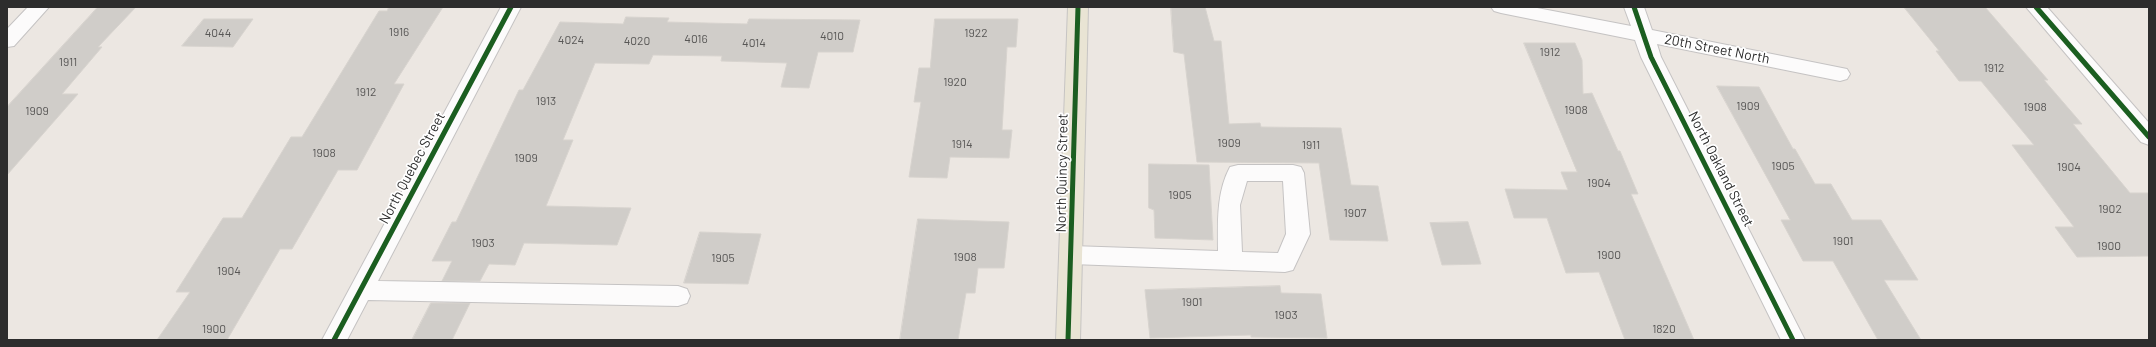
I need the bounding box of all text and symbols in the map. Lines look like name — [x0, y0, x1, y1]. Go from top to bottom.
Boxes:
house number: 1916 — [389, 25, 409, 39]
house number: 4044 — [205, 26, 231, 40]
house number: 1922 — [964, 26, 988, 40]
house number: 4010 — [820, 29, 844, 43]
street label: 20th Street North — [1663, 31, 1771, 67]
house number: 4016 — [684, 32, 708, 46]
house number: 4024 — [558, 33, 584, 47]
house number: 4020 — [624, 34, 650, 48]
house number: 4014 — [742, 36, 766, 50]
house number: 1912 — [1540, 45, 1560, 59]
house number: 1911 — [59, 55, 77, 69]
house number: 1912 — [1984, 61, 2004, 75]
house number: 1920 — [943, 75, 967, 89]
house number: 1912 — [356, 85, 376, 99]
house number: 1913 — [536, 94, 556, 108]
house number: 1909 — [1736, 99, 1760, 113]
house number: 1908 — [2023, 100, 2047, 114]
house number: 1908 — [1564, 103, 1588, 117]
house number: 1909 — [25, 104, 49, 118]
street label: North Quebec Street — [375, 109, 449, 227]
street label: North Oakland Street — [1685, 109, 1757, 229]
street label: North Quincy Street — [1053, 113, 1071, 233]
house number: 1909 — [1217, 136, 1241, 150]
house number: 1914 — [951, 137, 973, 151]
house number: 1911 — [1302, 138, 1320, 152]
house number: 1908 — [312, 146, 336, 160]
house number: 1909 — [514, 151, 538, 165]
house number: 1905 — [1771, 159, 1795, 173]
house number: 1904 — [2057, 160, 2081, 174]
house number: 1904 — [1587, 176, 1611, 190]
house number: 1905 — [1168, 188, 1192, 202]
house number: 1902 — [2098, 202, 2122, 216]
house number: 1907 — [1344, 206, 1366, 220]
house number: 1901 — [1832, 234, 1854, 248]
house number: 1903 — [471, 236, 495, 250]
house number: 1900 — [2097, 239, 2121, 253]
house number: 1900 — [1597, 248, 1621, 262]
house number: 1908 — [953, 250, 977, 264]
house number: 1905 — [711, 251, 735, 265]
house number: 1904 — [217, 264, 241, 278]
house number: 1901 — [1181, 295, 1203, 309]
house number: 1903 — [1274, 308, 1298, 322]
house number: 1900 — [202, 322, 226, 336]
house number: 1820 — [1652, 322, 1676, 336]

